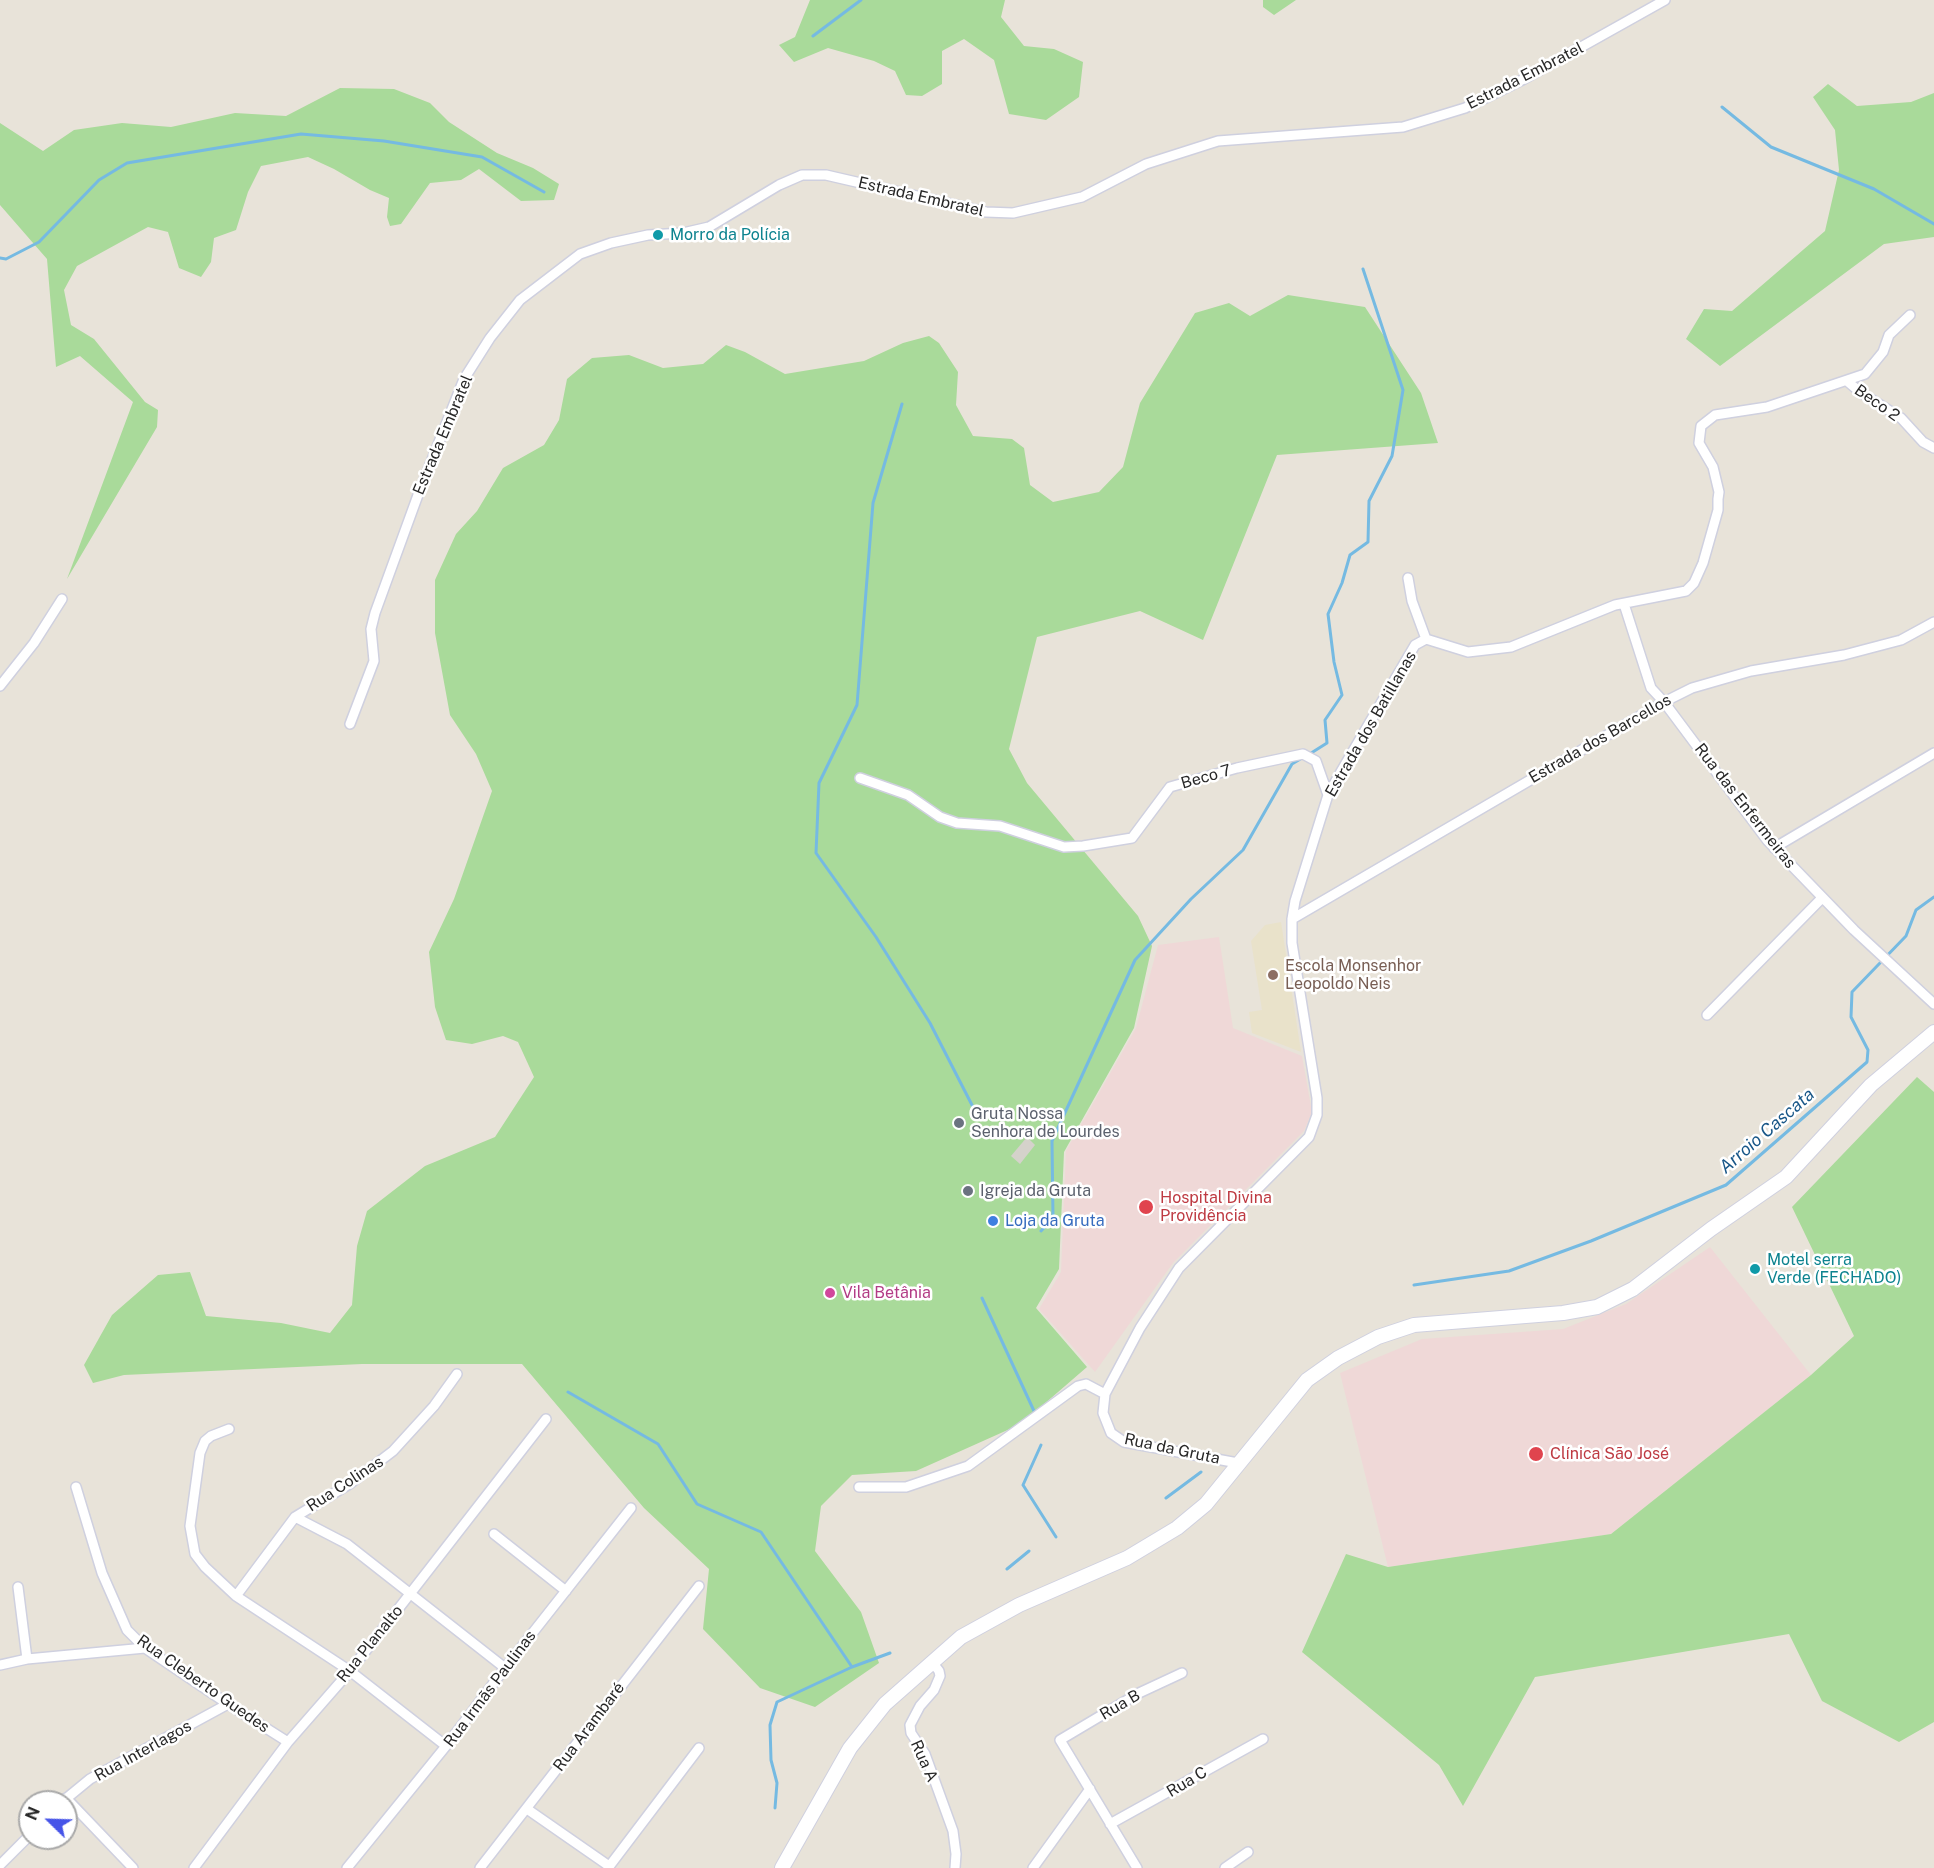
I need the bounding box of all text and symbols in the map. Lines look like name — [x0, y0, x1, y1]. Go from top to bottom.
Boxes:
street label: Estrada Embratel — [1463, 38, 1587, 114]
street label: Estrada Embratel — [856, 173, 986, 221]
place label: Morro da Polícia — [670, 225, 790, 245]
marker: Morro da Polícia — [651, 228, 665, 242]
street label: Estrada Embratel — [409, 372, 477, 498]
street label: Beco 2 — [1851, 381, 1903, 425]
street label: Estrada dos Batillanas — [1321, 648, 1421, 800]
street label: Estrada dos Barcellos — [1525, 690, 1675, 788]
street label: Rua das Enfermeiras — [1690, 740, 1800, 872]
street label: Beco 7 — [1179, 761, 1233, 793]
place label: Escola Monsenhor Leopoldo Neis — [1285, 956, 1421, 994]
marker: Escola Monsenhor Leopoldo Neis — [1266, 968, 1280, 982]
water label: Arroio Cascata — [1715, 1084, 1819, 1178]
place label: Gruta Nossa Senhora de Lourdes — [971, 1104, 1120, 1142]
marker: Gruta Nossa Senhora de Lourdes — [952, 1116, 966, 1130]
place label: Igreja da Gruta — [980, 1181, 1091, 1201]
marker: Igreja da Gruta — [961, 1184, 975, 1198]
place label: Hospital Divina Providência — [1160, 1188, 1272, 1226]
marker: Hospital Divina Providência — [1137, 1198, 1155, 1216]
place label: Loja da Gruta — [1005, 1211, 1104, 1231]
marker: Loja da Gruta — [986, 1214, 1000, 1228]
place label: Motel serra Verde (FECHADO) — [1767, 1250, 1901, 1288]
marker: Motel serra Verde (FECHADO) — [1748, 1262, 1762, 1276]
place label: Vila Betânia — [842, 1283, 931, 1303]
marker: Vila Betânia — [823, 1286, 837, 1300]
street label: Rua da Gruta — [1122, 1429, 1222, 1469]
place label: Clínica São José — [1550, 1444, 1669, 1464]
marker: Clínica São José — [1527, 1445, 1545, 1463]
street label: Rua Colinas — [303, 1452, 387, 1516]
street label: Rua Planalto — [333, 1601, 407, 1687]
street label: Rua Irmãs Paulinas — [440, 1627, 540, 1751]
street label: Rua Cleberto Guedes — [133, 1631, 273, 1737]
street label: Rua Arambaré — [549, 1679, 629, 1775]
street label: Rua B — [1096, 1686, 1144, 1724]
street label: Rua Interlagos — [91, 1716, 195, 1786]
street label: Rua A — [906, 1737, 942, 1785]
street label: Rua C — [1163, 1763, 1211, 1801]
north arrow — [18, 1790, 78, 1850]
text: N — [22, 1804, 44, 1823]

